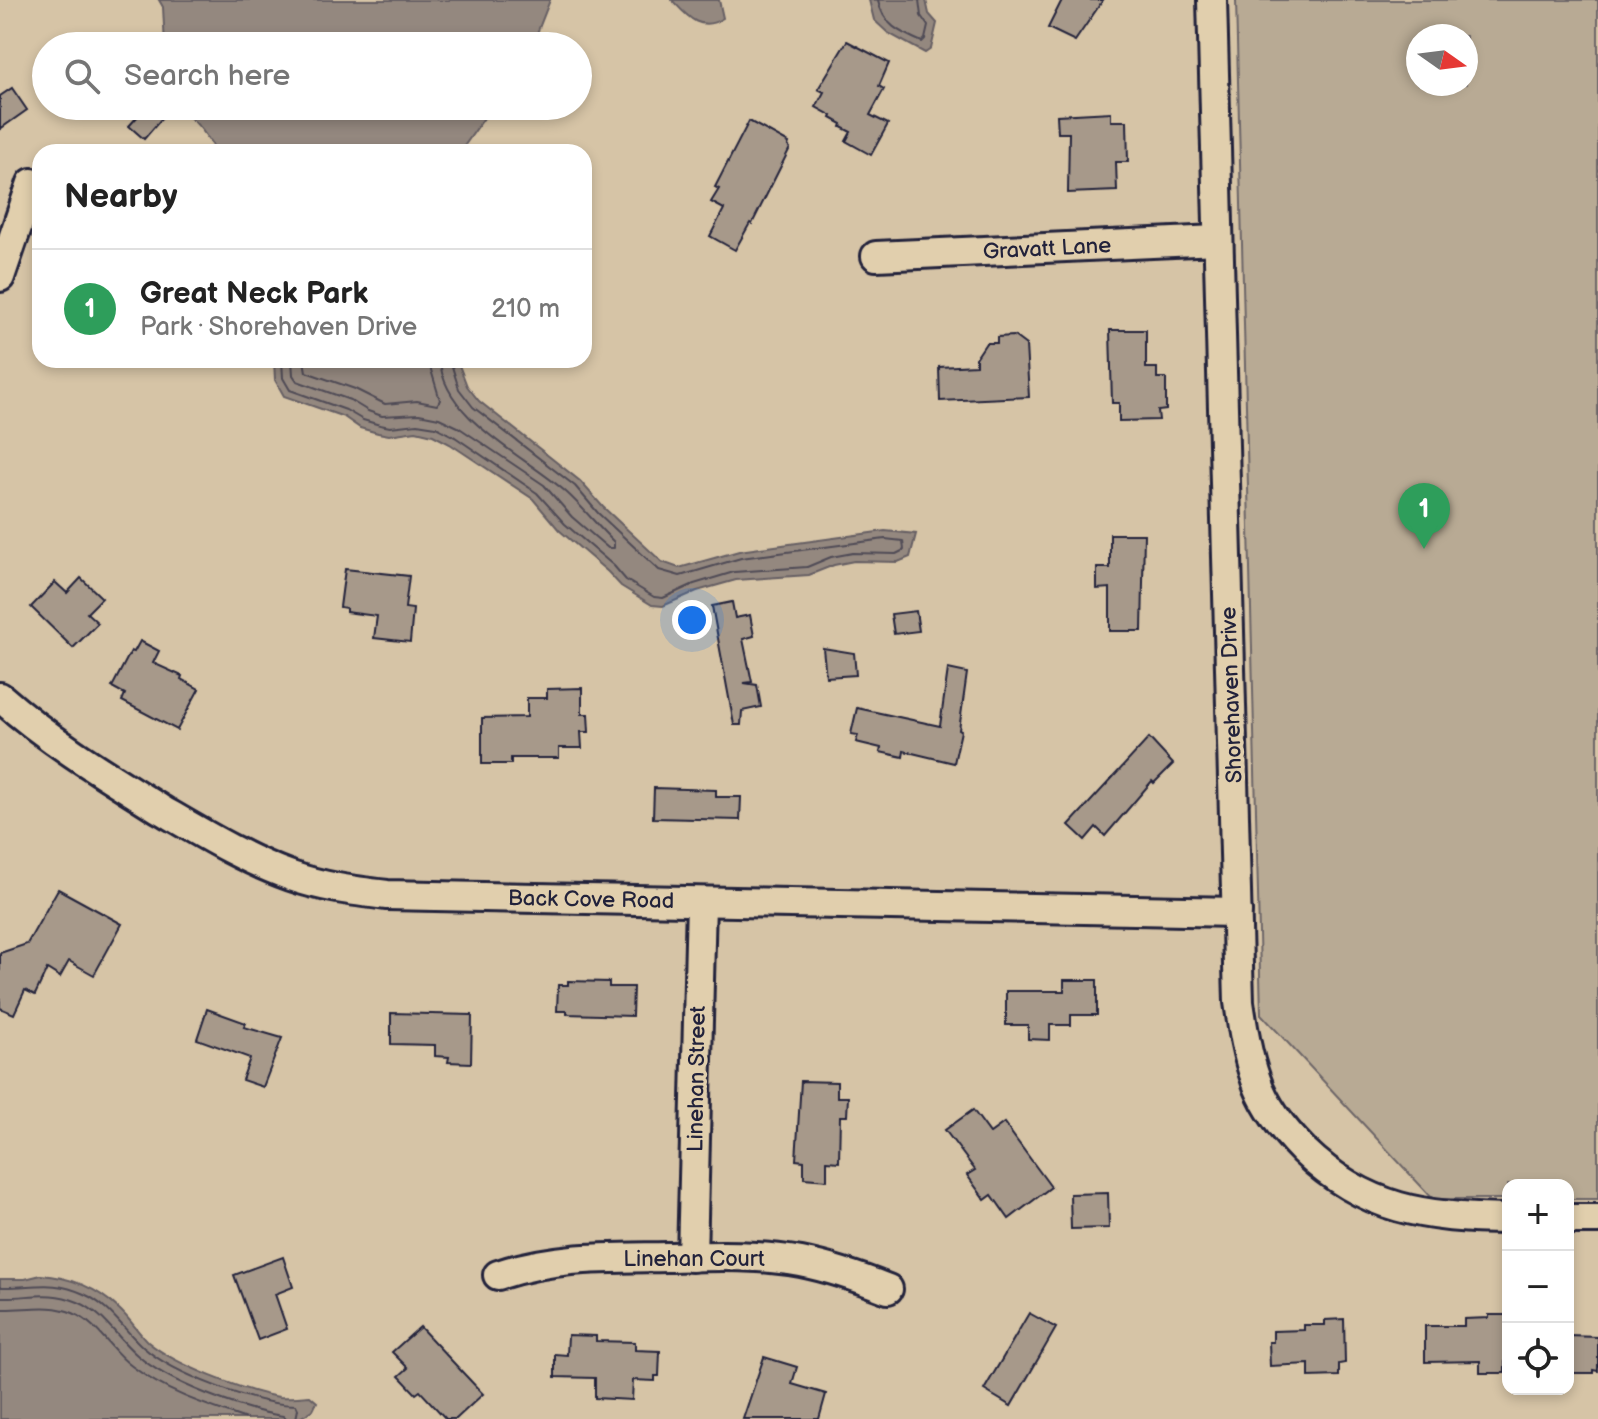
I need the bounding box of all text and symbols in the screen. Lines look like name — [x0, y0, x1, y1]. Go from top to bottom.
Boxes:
north arrow — [1406, 24, 1478, 96]
search box — [32, 32, 592, 120]
icon: search — [60, 54, 104, 98]
text: Search here — [124, 58, 290, 94]
text: Nearby — [64, 176, 178, 217]
street label: Gravatt Lane — [982, 232, 1112, 266]
text: Great Neck Park — [140, 276, 368, 312]
text: 1 — [85, 294, 95, 325]
text: 210 m — [491, 294, 560, 325]
text: Park · Shorehaven Drive — [140, 312, 417, 343]
pin: 1 — [1398, 483, 1450, 549]
your location — [672, 600, 712, 640]
street label: Shorehaven Drive — [1215, 606, 1249, 784]
street label: Back Cove Road — [508, 885, 674, 915]
street label: Linehan Street — [682, 1005, 712, 1152]
map controls — [1502, 1179, 1574, 1395]
button: + — [1502, 1179, 1574, 1251]
street label: Linehan Court — [623, 1246, 765, 1273]
button: − — [1502, 1251, 1574, 1323]
button: locate — [1502, 1323, 1574, 1395]

